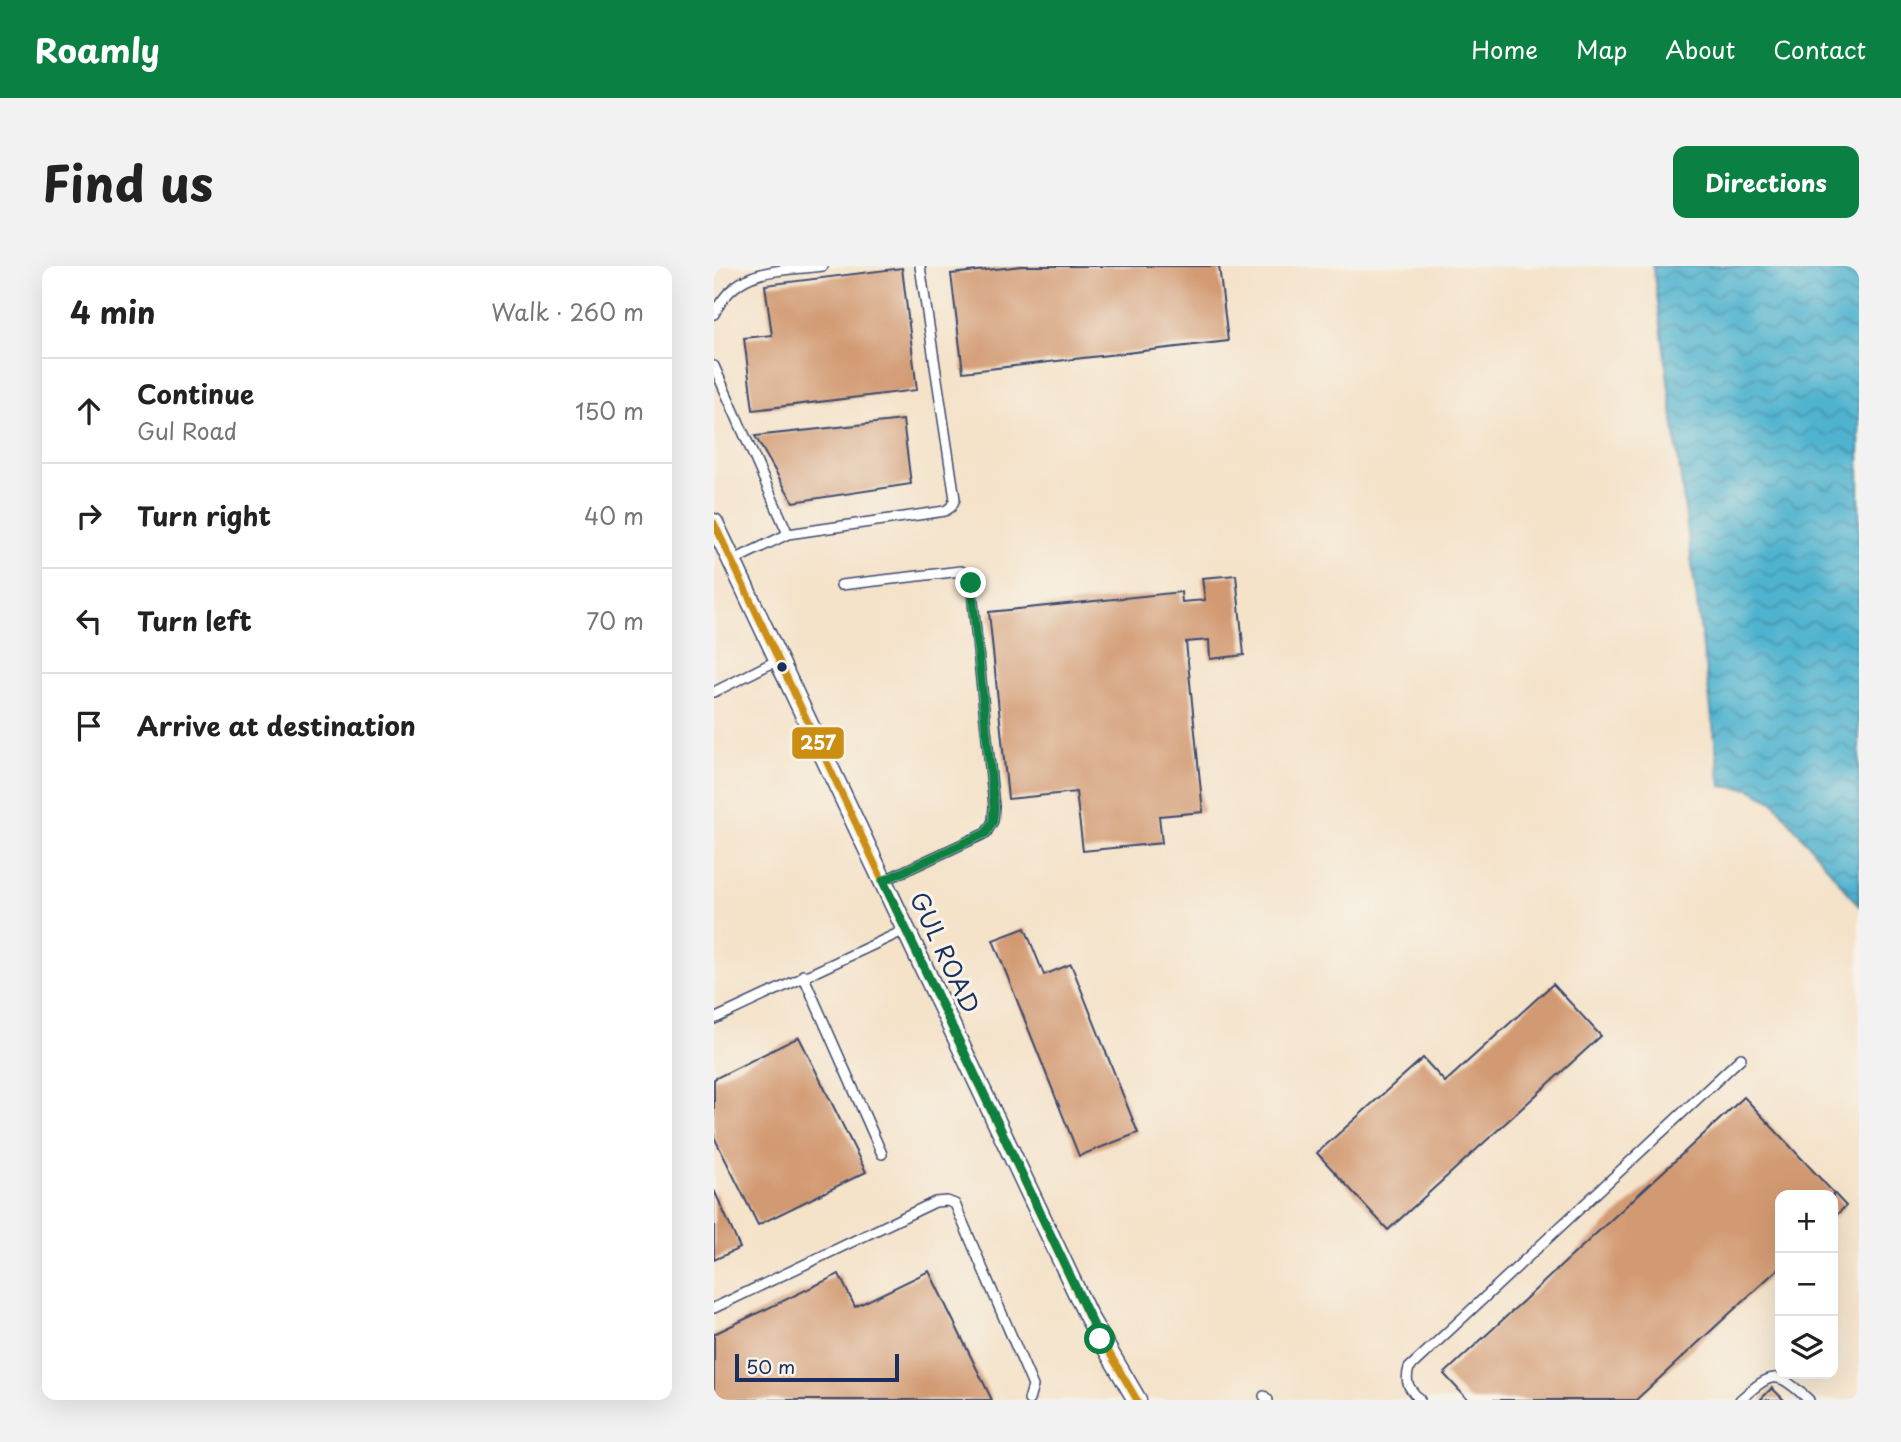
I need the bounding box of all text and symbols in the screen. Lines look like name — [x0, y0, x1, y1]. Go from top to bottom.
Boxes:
text: Roamly — [35, 24, 160, 74]
text: Home — [1471, 31, 1538, 67]
text: Map — [1576, 31, 1627, 67]
text: About — [1665, 31, 1735, 67]
text: Contact — [1773, 31, 1866, 67]
text: Find us — [42, 145, 213, 219]
button: Directions — [1673, 146, 1859, 218]
text: 4 min — [70, 289, 156, 334]
text: Walk · 260 m — [491, 294, 644, 329]
text: Continue — [137, 374, 254, 413]
icon: ahead — [70, 392, 108, 430]
text: 150 m — [575, 393, 644, 428]
text: Gul Road — [137, 413, 237, 448]
text: Turn right — [137, 496, 271, 535]
icon: right — [70, 497, 108, 535]
text: 40 m — [584, 498, 644, 533]
route end — [955, 567, 986, 598]
text: Turn left — [137, 601, 252, 640]
icon: left — [70, 602, 108, 640]
text: 70 m — [586, 603, 644, 638]
unlabelled marker — [775, 660, 789, 674]
text: Arrive at destination — [137, 706, 416, 745]
icon: arrive — [70, 707, 108, 745]
line badge: 257 — [791, 726, 845, 760]
text: 257 — [800, 728, 836, 756]
street label: GUL ROAD — [902, 885, 990, 1019]
map controls — [1775, 1190, 1838, 1379]
button: + — [1775, 1190, 1838, 1253]
button: − — [1775, 1253, 1838, 1316]
button: layers — [1775, 1316, 1838, 1379]
route start — [1084, 1323, 1115, 1354]
scale bar — [735, 1351, 900, 1383]
text: 50 m — [746, 1352, 795, 1380]

